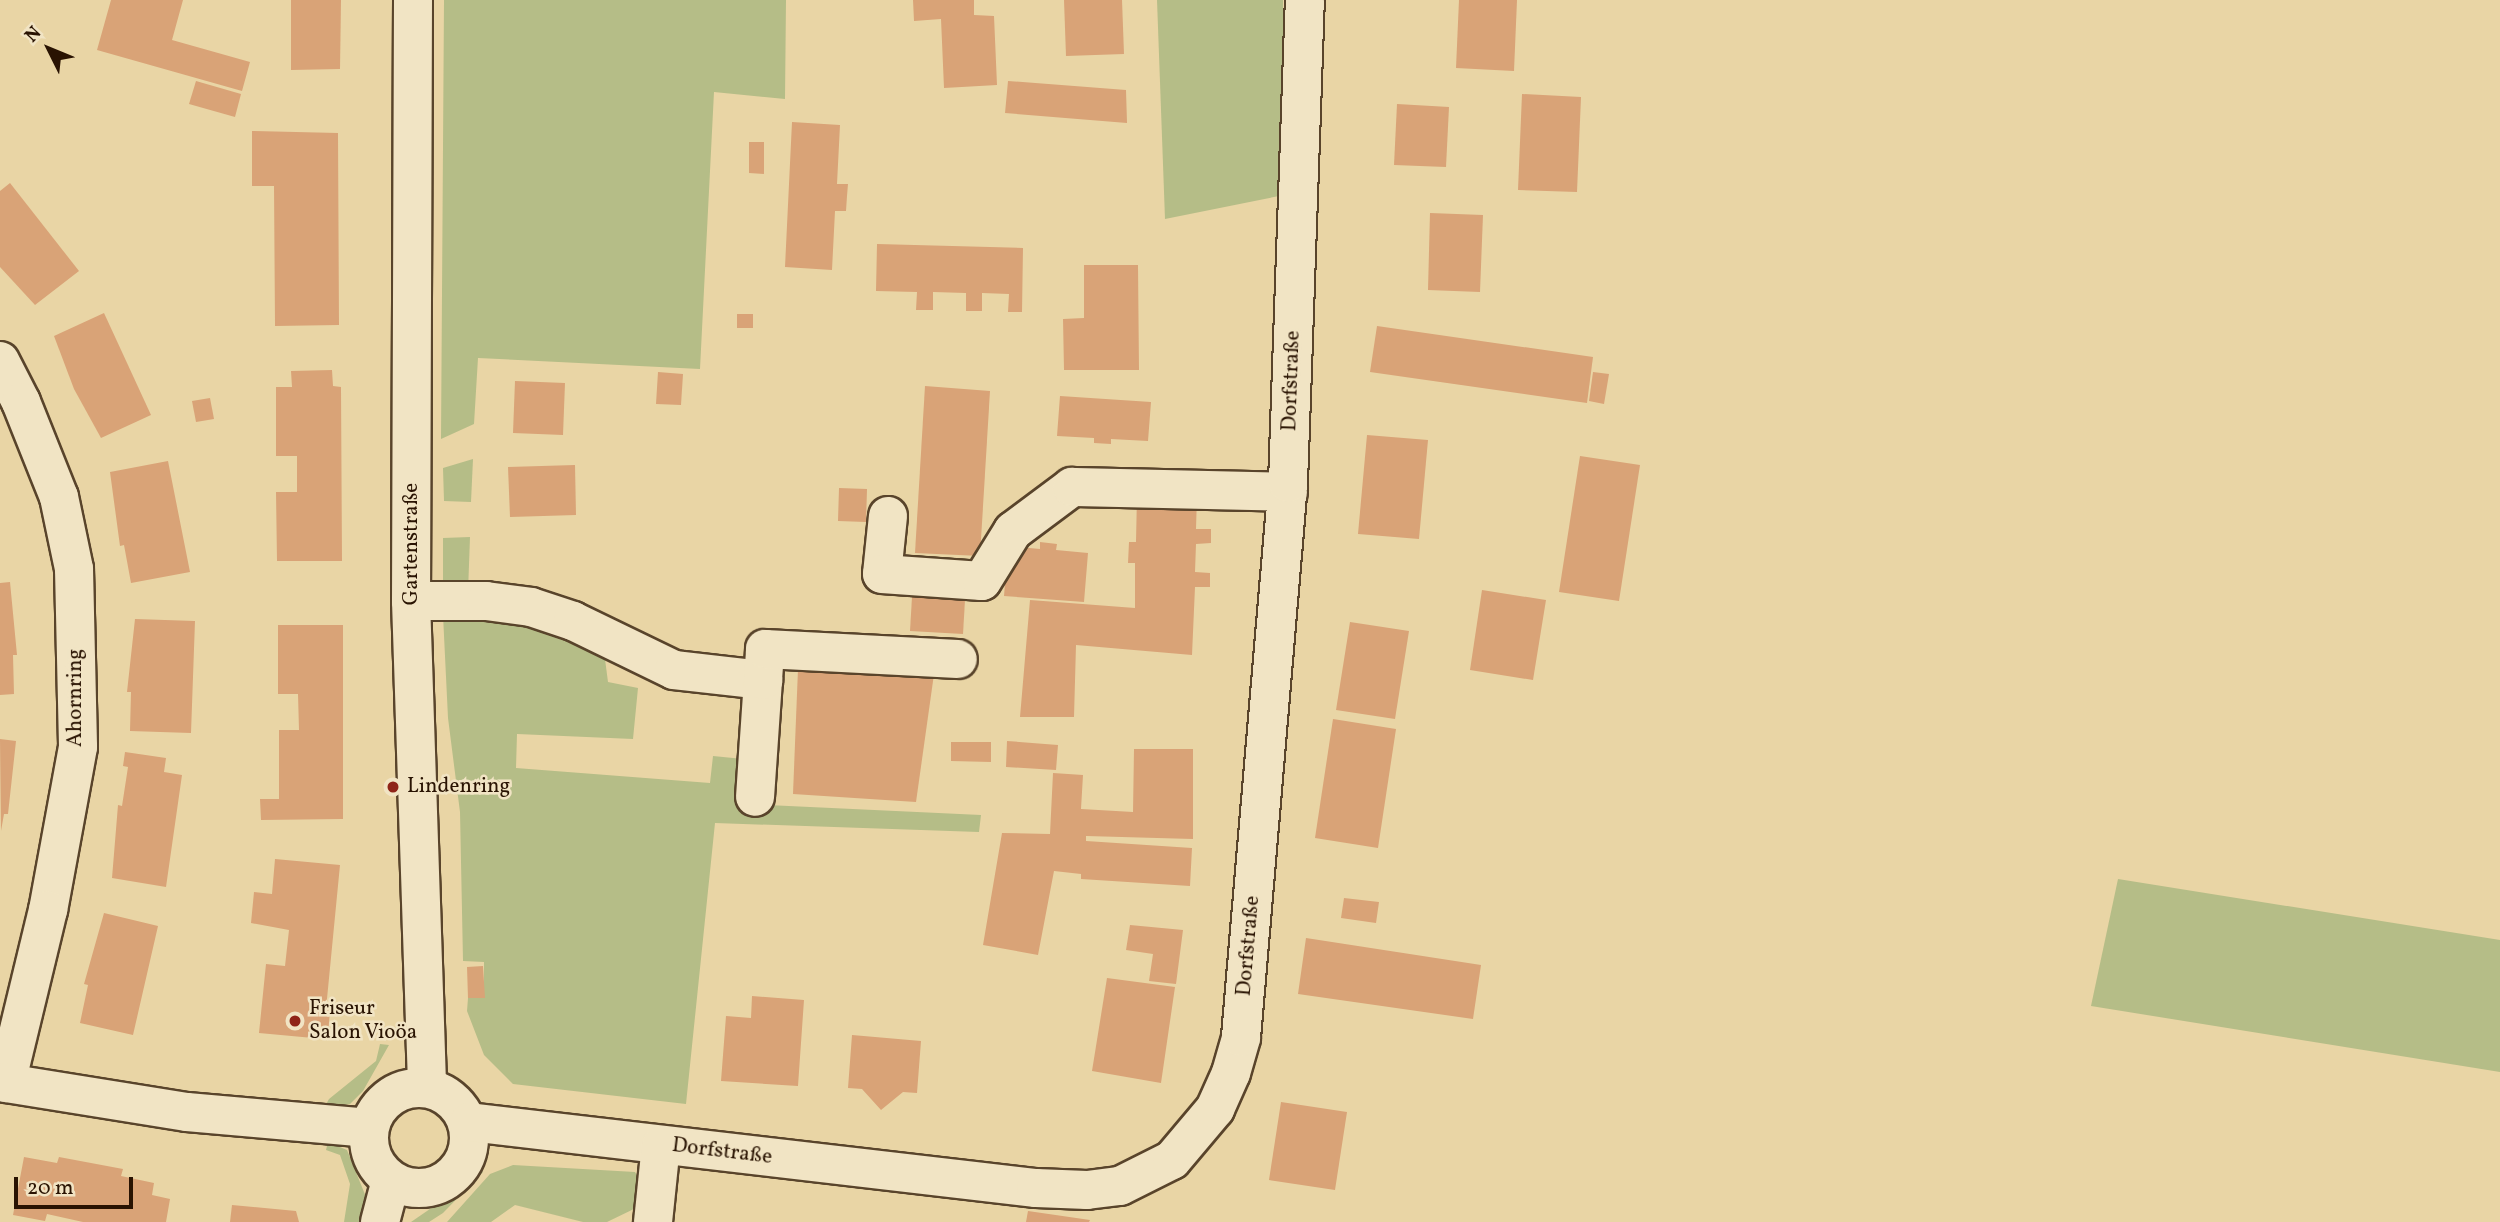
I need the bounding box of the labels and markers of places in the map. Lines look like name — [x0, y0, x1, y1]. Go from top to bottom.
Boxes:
place label: Lindenring — [407, 774, 510, 800]
marker: Lindenring — [385, 779, 401, 795]
place label: Friseur Salon Vioöa — [309, 996, 418, 1046]
marker: Friseur Salon Vioöa — [287, 1013, 303, 1029]

